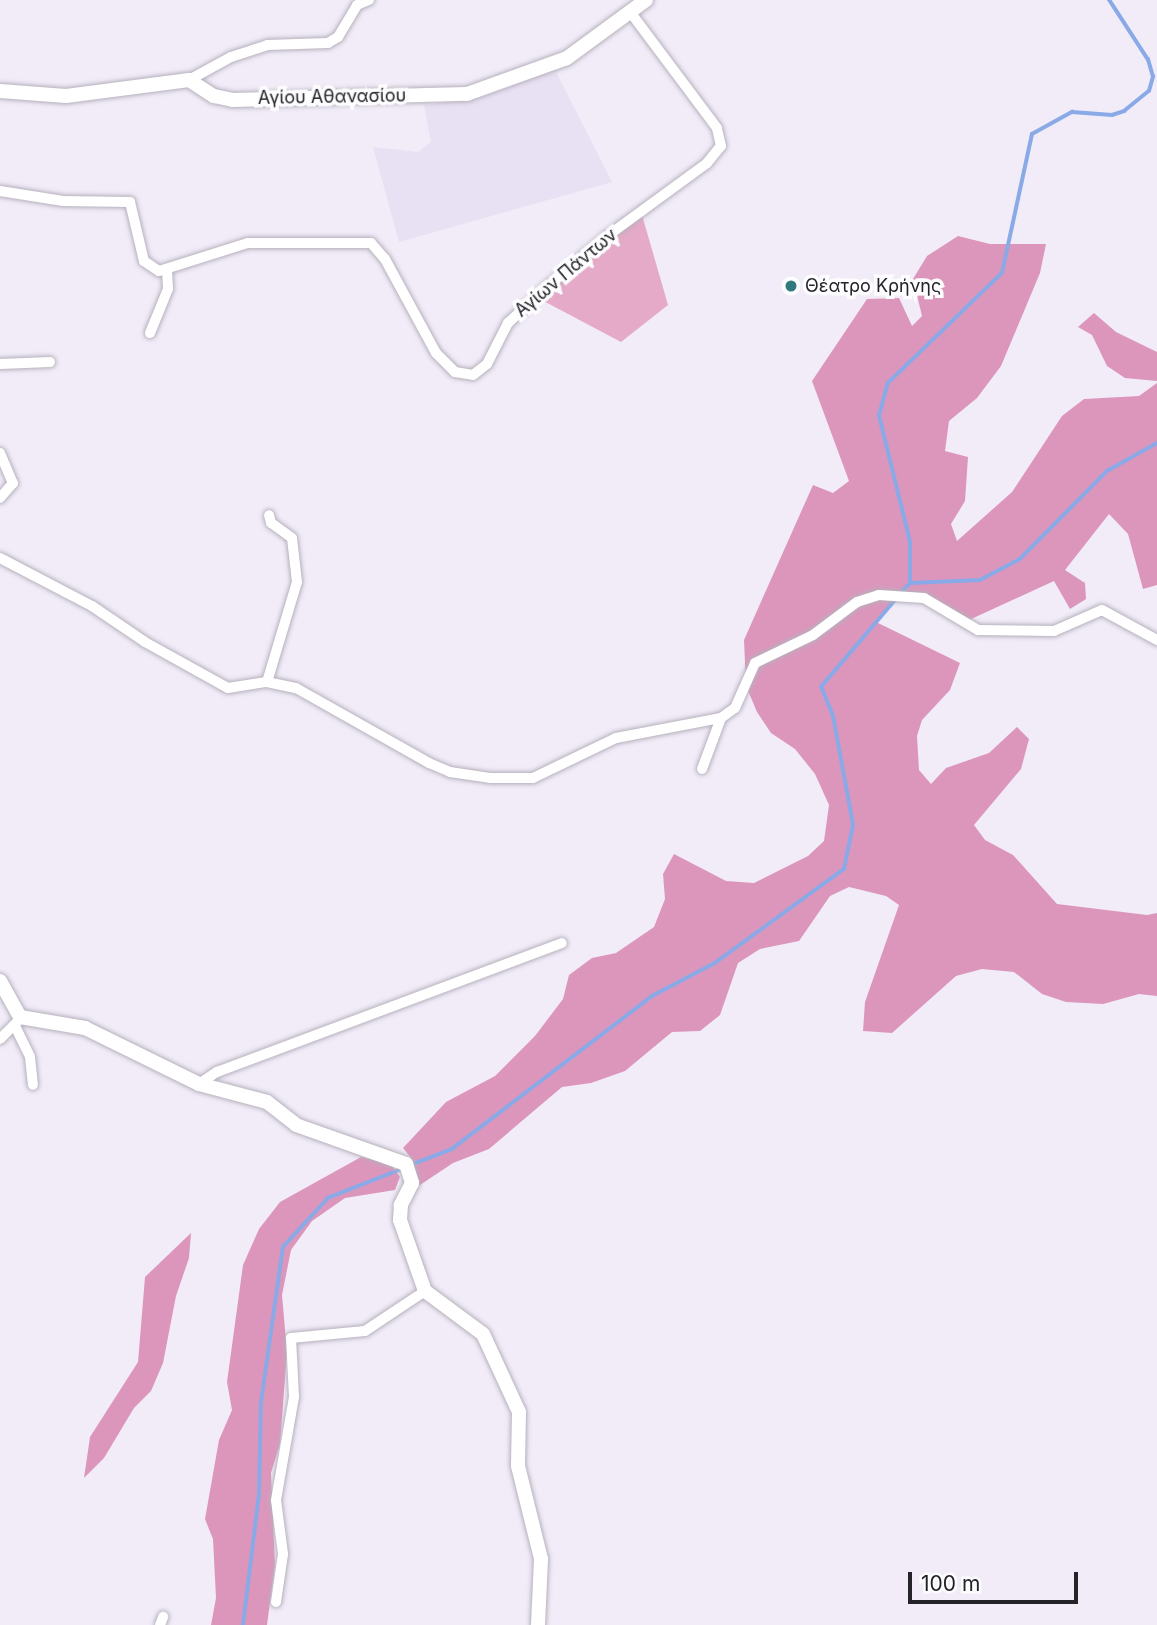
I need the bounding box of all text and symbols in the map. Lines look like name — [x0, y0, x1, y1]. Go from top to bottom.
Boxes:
street label: Αγίου Αθανασίου — [258, 85, 406, 109]
street label: Αγίων Πάντων — [511, 224, 621, 322]
place label: Θέατρο Κρήνης — [805, 275, 941, 297]
marker: Θέατρο Κρήνης — [783, 278, 799, 294]
scale bar — [912, 1558, 1082, 1602]
text: 100 m — [921, 1571, 980, 1596]

